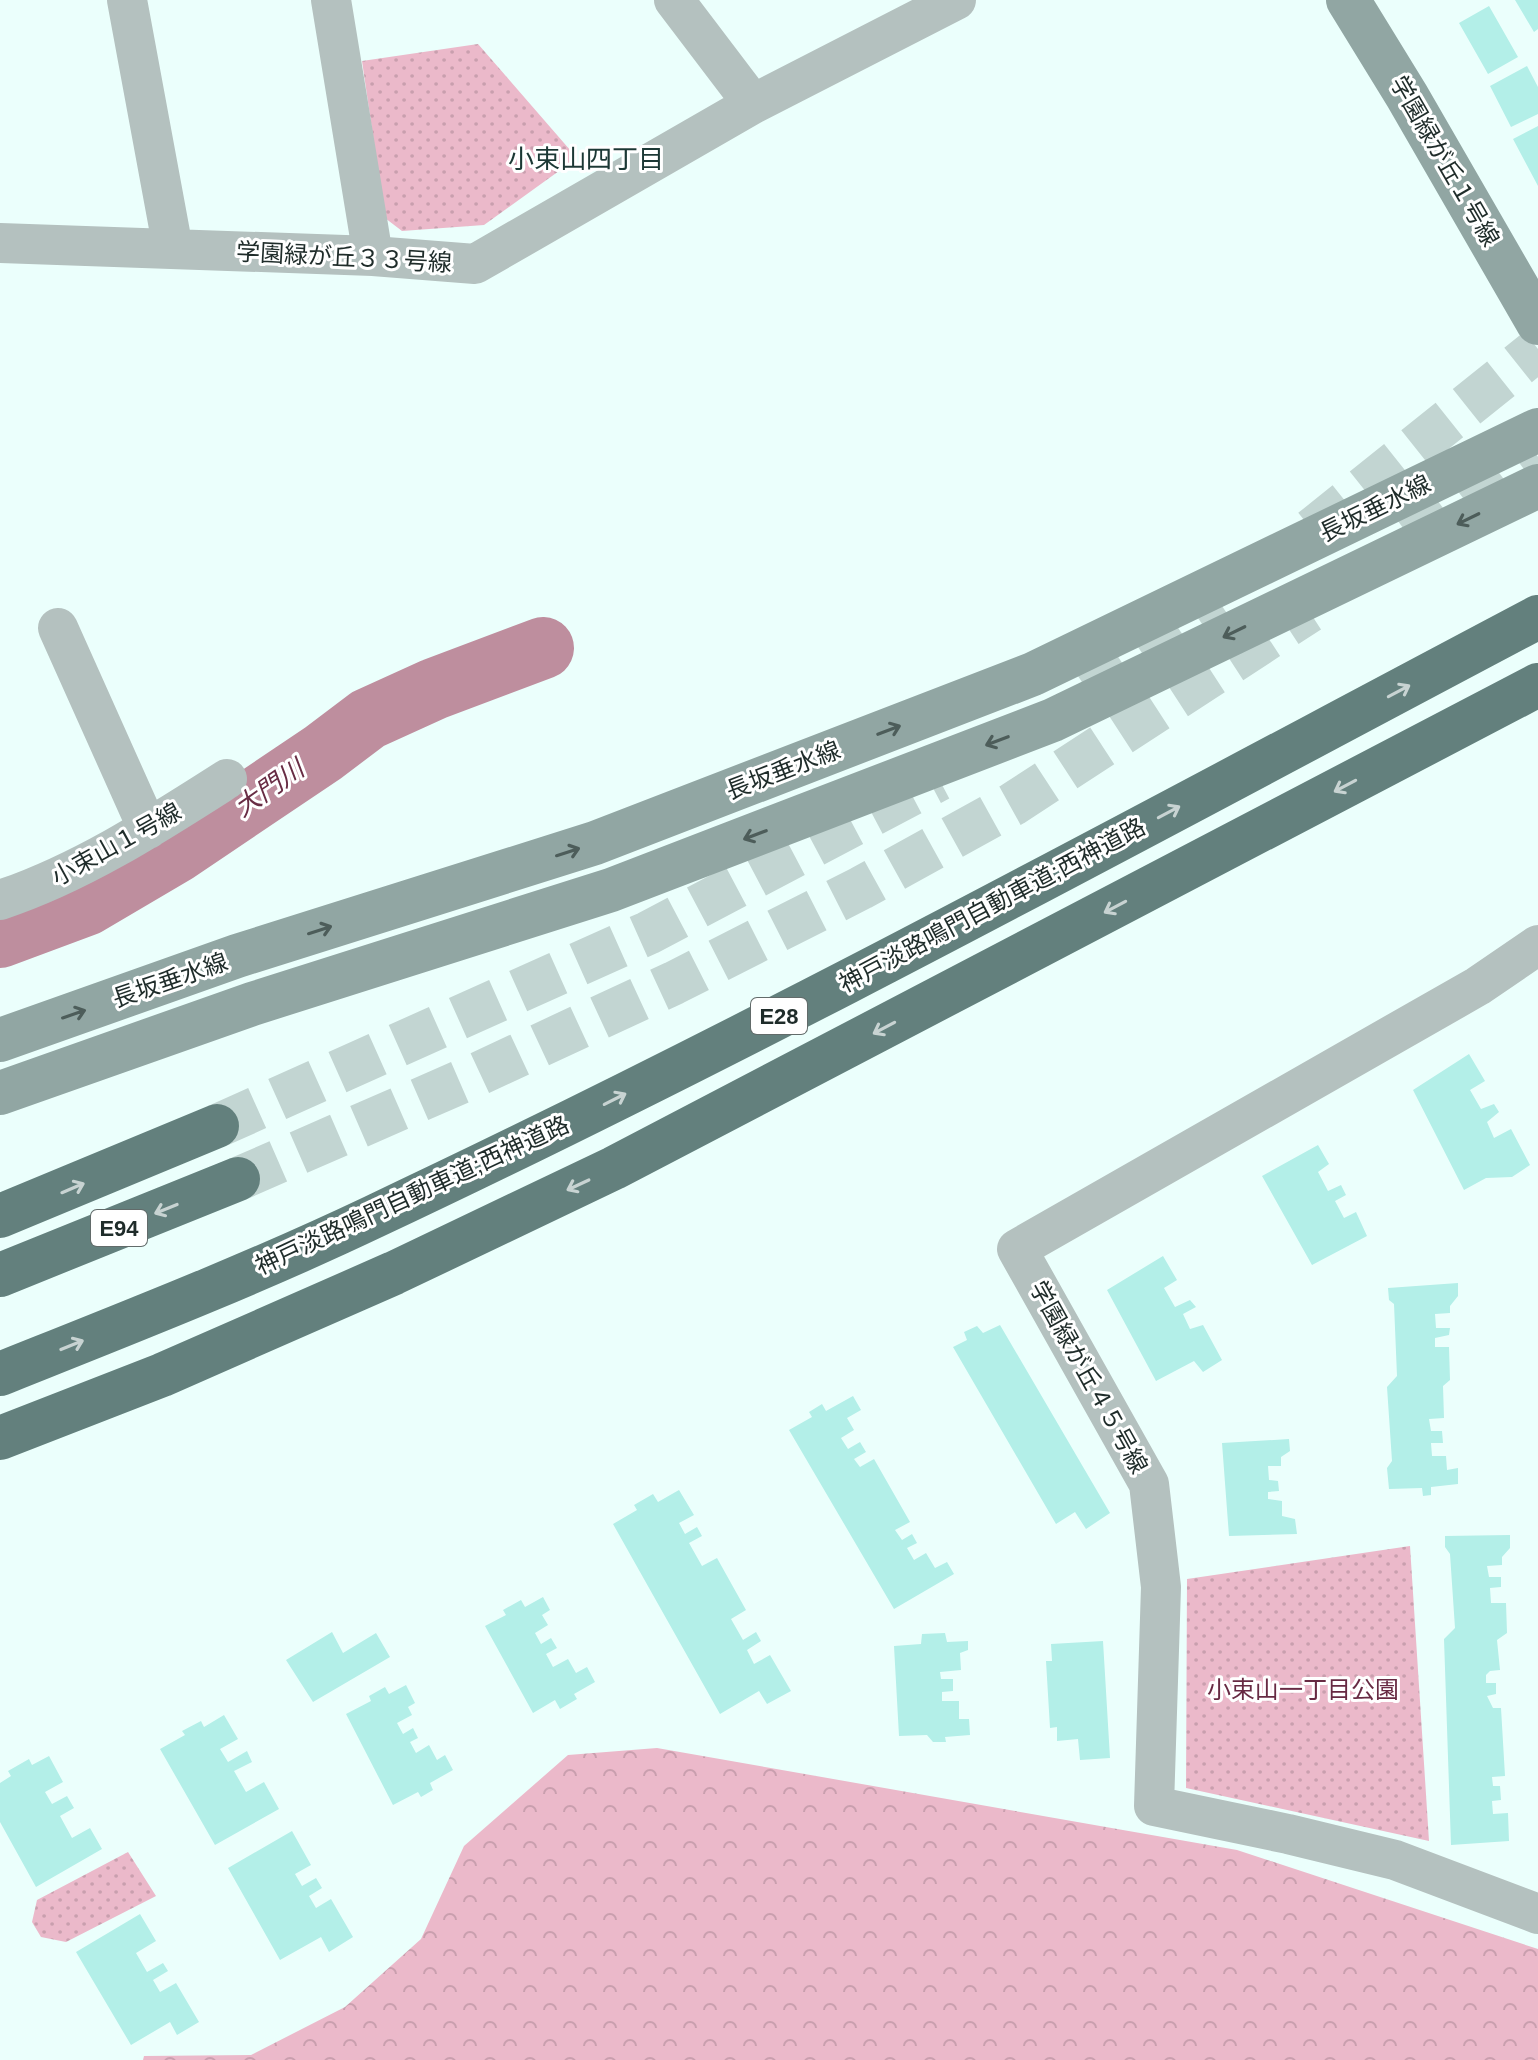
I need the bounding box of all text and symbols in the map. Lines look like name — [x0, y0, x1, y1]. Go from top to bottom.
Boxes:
street label: 学園緑が丘１号線 — [1385, 71, 1505, 251]
district label: 小束山四丁目 — [508, 144, 664, 174]
street label: 学園緑が丘３３号線 — [235, 238, 453, 276]
street label: 長坂垂水線 — [1315, 470, 1435, 546]
one-way arrow — [1456, 512, 1480, 527]
one-way arrow — [1222, 625, 1246, 640]
one-way arrow — [1387, 682, 1410, 698]
one-way arrow — [876, 722, 901, 736]
one-way arrow — [986, 735, 1010, 749]
street label: 長坂垂水線 — [722, 736, 844, 804]
water label: 大門川 — [228, 752, 312, 823]
one-way arrow — [1334, 779, 1357, 795]
street label: 小束山１号線 — [46, 797, 186, 891]
one-way arrow — [1157, 803, 1180, 819]
street label: 神戸淡路鳴門自動車道;西神道路 — [834, 813, 1150, 997]
one-way arrow — [743, 829, 768, 843]
one-way arrow — [554, 844, 580, 859]
one-way arrow — [1103, 900, 1127, 916]
one-way arrow — [307, 922, 332, 937]
street label: 長坂垂水線 — [109, 948, 231, 1012]
road number: E28 — [751, 998, 807, 1034]
one-way arrow — [61, 1006, 85, 1020]
one-way arrow — [873, 1020, 897, 1036]
one-way arrow — [603, 1091, 627, 1107]
street label: 神戸淡路鳴門自動車道;西神道路 — [251, 1110, 573, 1280]
one-way arrow — [567, 1178, 591, 1193]
one-way arrow — [60, 1179, 84, 1194]
one-way arrow — [154, 1202, 179, 1217]
road number: E94 — [91, 1210, 147, 1246]
street label: 学園緑が丘４５号線 — [1025, 1276, 1153, 1478]
one-way arrow — [59, 1337, 84, 1352]
park label: 小束山一丁目公園 — [1207, 1676, 1399, 1703]

